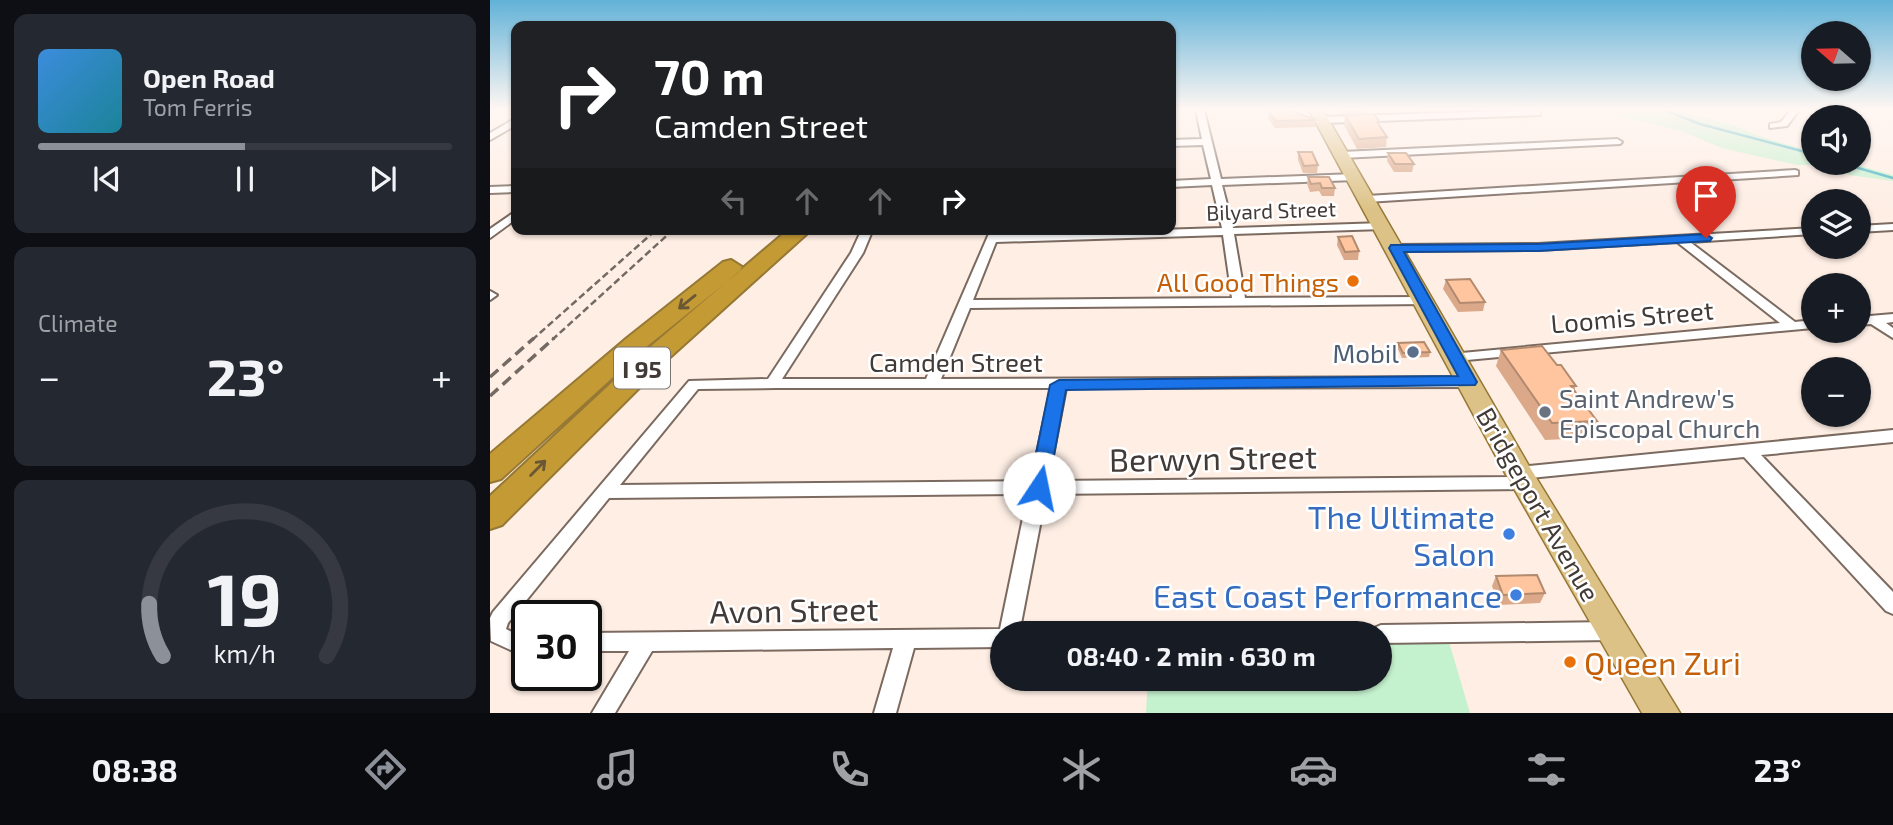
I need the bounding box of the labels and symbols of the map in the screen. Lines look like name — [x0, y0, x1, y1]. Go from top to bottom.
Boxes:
north arrow — [1801, 21, 1871, 91]
pin — [1676, 166, 1736, 238]
street label: Bilyard Street — [1206, 195, 1336, 225]
place label: All Good Things — [1157, 266, 1339, 297]
marker: All Good Things — [1345, 273, 1361, 289]
street label: Loomis Street — [1549, 293, 1715, 339]
one-way arrow — [678, 294, 696, 309]
place label: Mobil — [1332, 337, 1399, 368]
marker: Mobil — [1405, 344, 1421, 360]
street label: Camden Street — [869, 346, 1043, 377]
road number: I 95 — [614, 348, 670, 388]
place label: Saint Andrew's Episcopal Church — [1559, 382, 1760, 443]
street label: Bridgeport Avenue — [1471, 402, 1607, 606]
marker: Saint Andrew's Episcopal Church — [1537, 404, 1553, 420]
street label: Berwyn Street — [1109, 436, 1317, 478]
position arrow — [1002, 451, 1076, 525]
one-way arrow — [530, 460, 547, 477]
place label: The Ultimate Salon — [1308, 497, 1495, 572]
marker: The Ultimate Salon — [1501, 526, 1517, 542]
place label: East Coast Performance — [1153, 576, 1502, 614]
marker: East Coast Performance — [1508, 587, 1524, 603]
street label: Avon Street — [709, 589, 879, 629]
speed limit sign: 30 — [511, 600, 602, 691]
place label: Queen Zuri — [1584, 643, 1741, 682]
marker: Queen Zuri — [1562, 654, 1578, 670]

